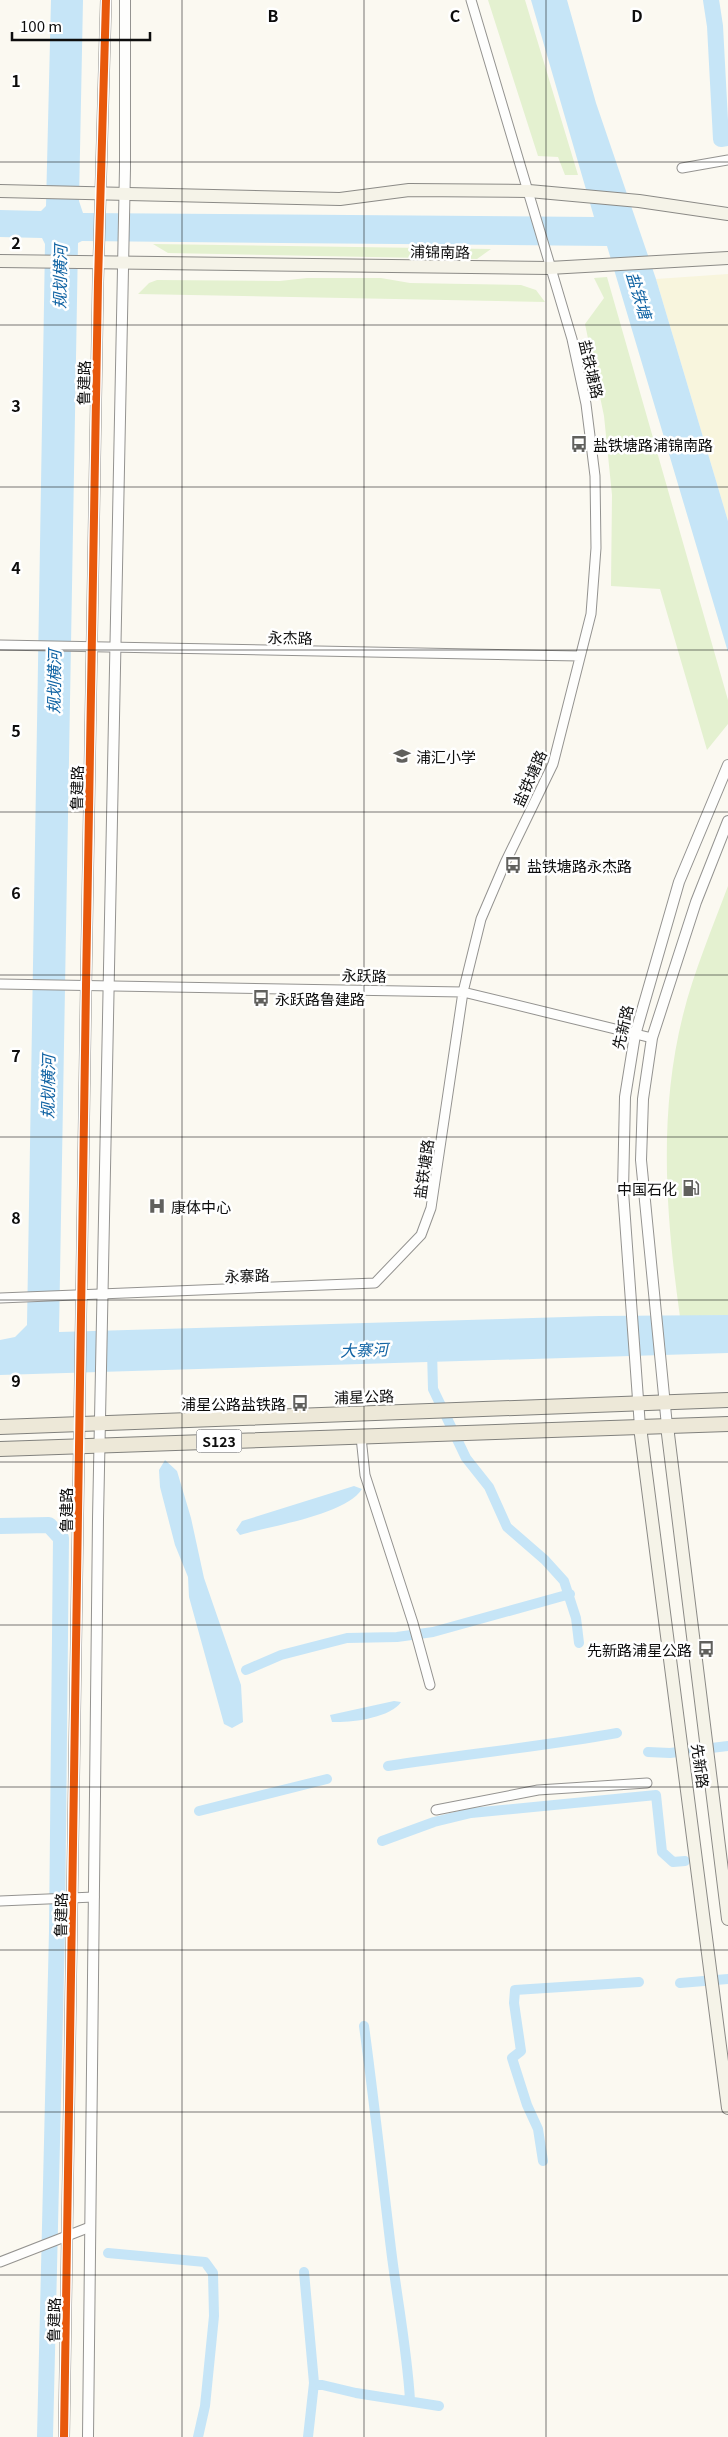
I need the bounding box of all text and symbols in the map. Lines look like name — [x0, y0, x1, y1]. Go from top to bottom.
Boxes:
text: B — [268, 3, 279, 27]
text: C — [450, 3, 461, 27]
text: D — [631, 3, 643, 27]
scale bar — [12, 10, 150, 42]
text: 100 m — [20, 15, 62, 36]
text: 1 — [11, 68, 21, 92]
text: 2 — [11, 230, 21, 254]
street label: 浦锦南路 — [410, 240, 470, 262]
water label: 规划横河 — [46, 242, 72, 309]
water label: 盐铁塘 — [622, 269, 659, 324]
street label: 盐铁塘路 — [575, 337, 609, 401]
street label: 鲁建路 — [72, 360, 94, 406]
text: 3 — [11, 393, 21, 417]
bus stop icon: 盐铁塘路浦锦南路 — [569, 434, 589, 454]
place label: 盐铁塘路浦锦南路 — [593, 434, 713, 455]
text: 4 — [11, 555, 21, 579]
street label: 永杰路 — [267, 626, 313, 648]
water label: 规划横河 — [40, 647, 66, 714]
text: 5 — [11, 718, 21, 742]
school or university icon: 浦汇小学 — [392, 746, 412, 766]
place label: 浦汇小学 — [416, 746, 476, 767]
street label: 盐铁塘路 — [507, 746, 551, 810]
street label: 鲁建路 — [65, 765, 87, 811]
bus stop icon: 盐铁塘路永杰路 — [503, 855, 523, 875]
place label: 盐铁塘路永杰路 — [527, 855, 632, 876]
text: 6 — [11, 880, 21, 904]
street label: 永跃路 — [341, 964, 387, 986]
bus stop icon: 永跃路鲁建路 — [251, 988, 271, 1008]
place label: 永跃路鲁建路 — [275, 988, 365, 1009]
street label: 先新路 — [607, 1003, 637, 1051]
text: 7 — [11, 1043, 21, 1067]
water label: 规划横河 — [34, 1052, 60, 1119]
street label: 盐铁塘路 — [408, 1138, 438, 1200]
place label: 中国石化 — [617, 1178, 677, 1199]
fuel station icon: 中国石化 — [681, 1178, 701, 1198]
hospital icon: 康体中心 — [147, 1196, 167, 1216]
place label: 康体中心 — [171, 1196, 231, 1217]
text: 8 — [11, 1205, 21, 1229]
street label: 永寨路 — [224, 1264, 270, 1286]
water label: 大寨河 — [340, 1336, 391, 1362]
text: 9 — [11, 1368, 21, 1392]
street label: 浦星公路 — [334, 1384, 394, 1408]
place label: 浦星公路盐铁路 — [181, 1393, 286, 1414]
bus stop icon: 浦星公路盐铁路 — [290, 1393, 310, 1413]
road number: S123 — [196, 1430, 242, 1452]
street label: 鲁建路 — [55, 1487, 76, 1533]
place label: 先新路浦星公路 — [587, 1639, 692, 1660]
bus stop icon: 先新路浦星公路 — [696, 1639, 716, 1659]
street label: 先新路 — [687, 1742, 715, 1790]
street label: 鲁建路 — [49, 1892, 71, 1938]
street label: 鲁建路 — [42, 2297, 64, 2343]

